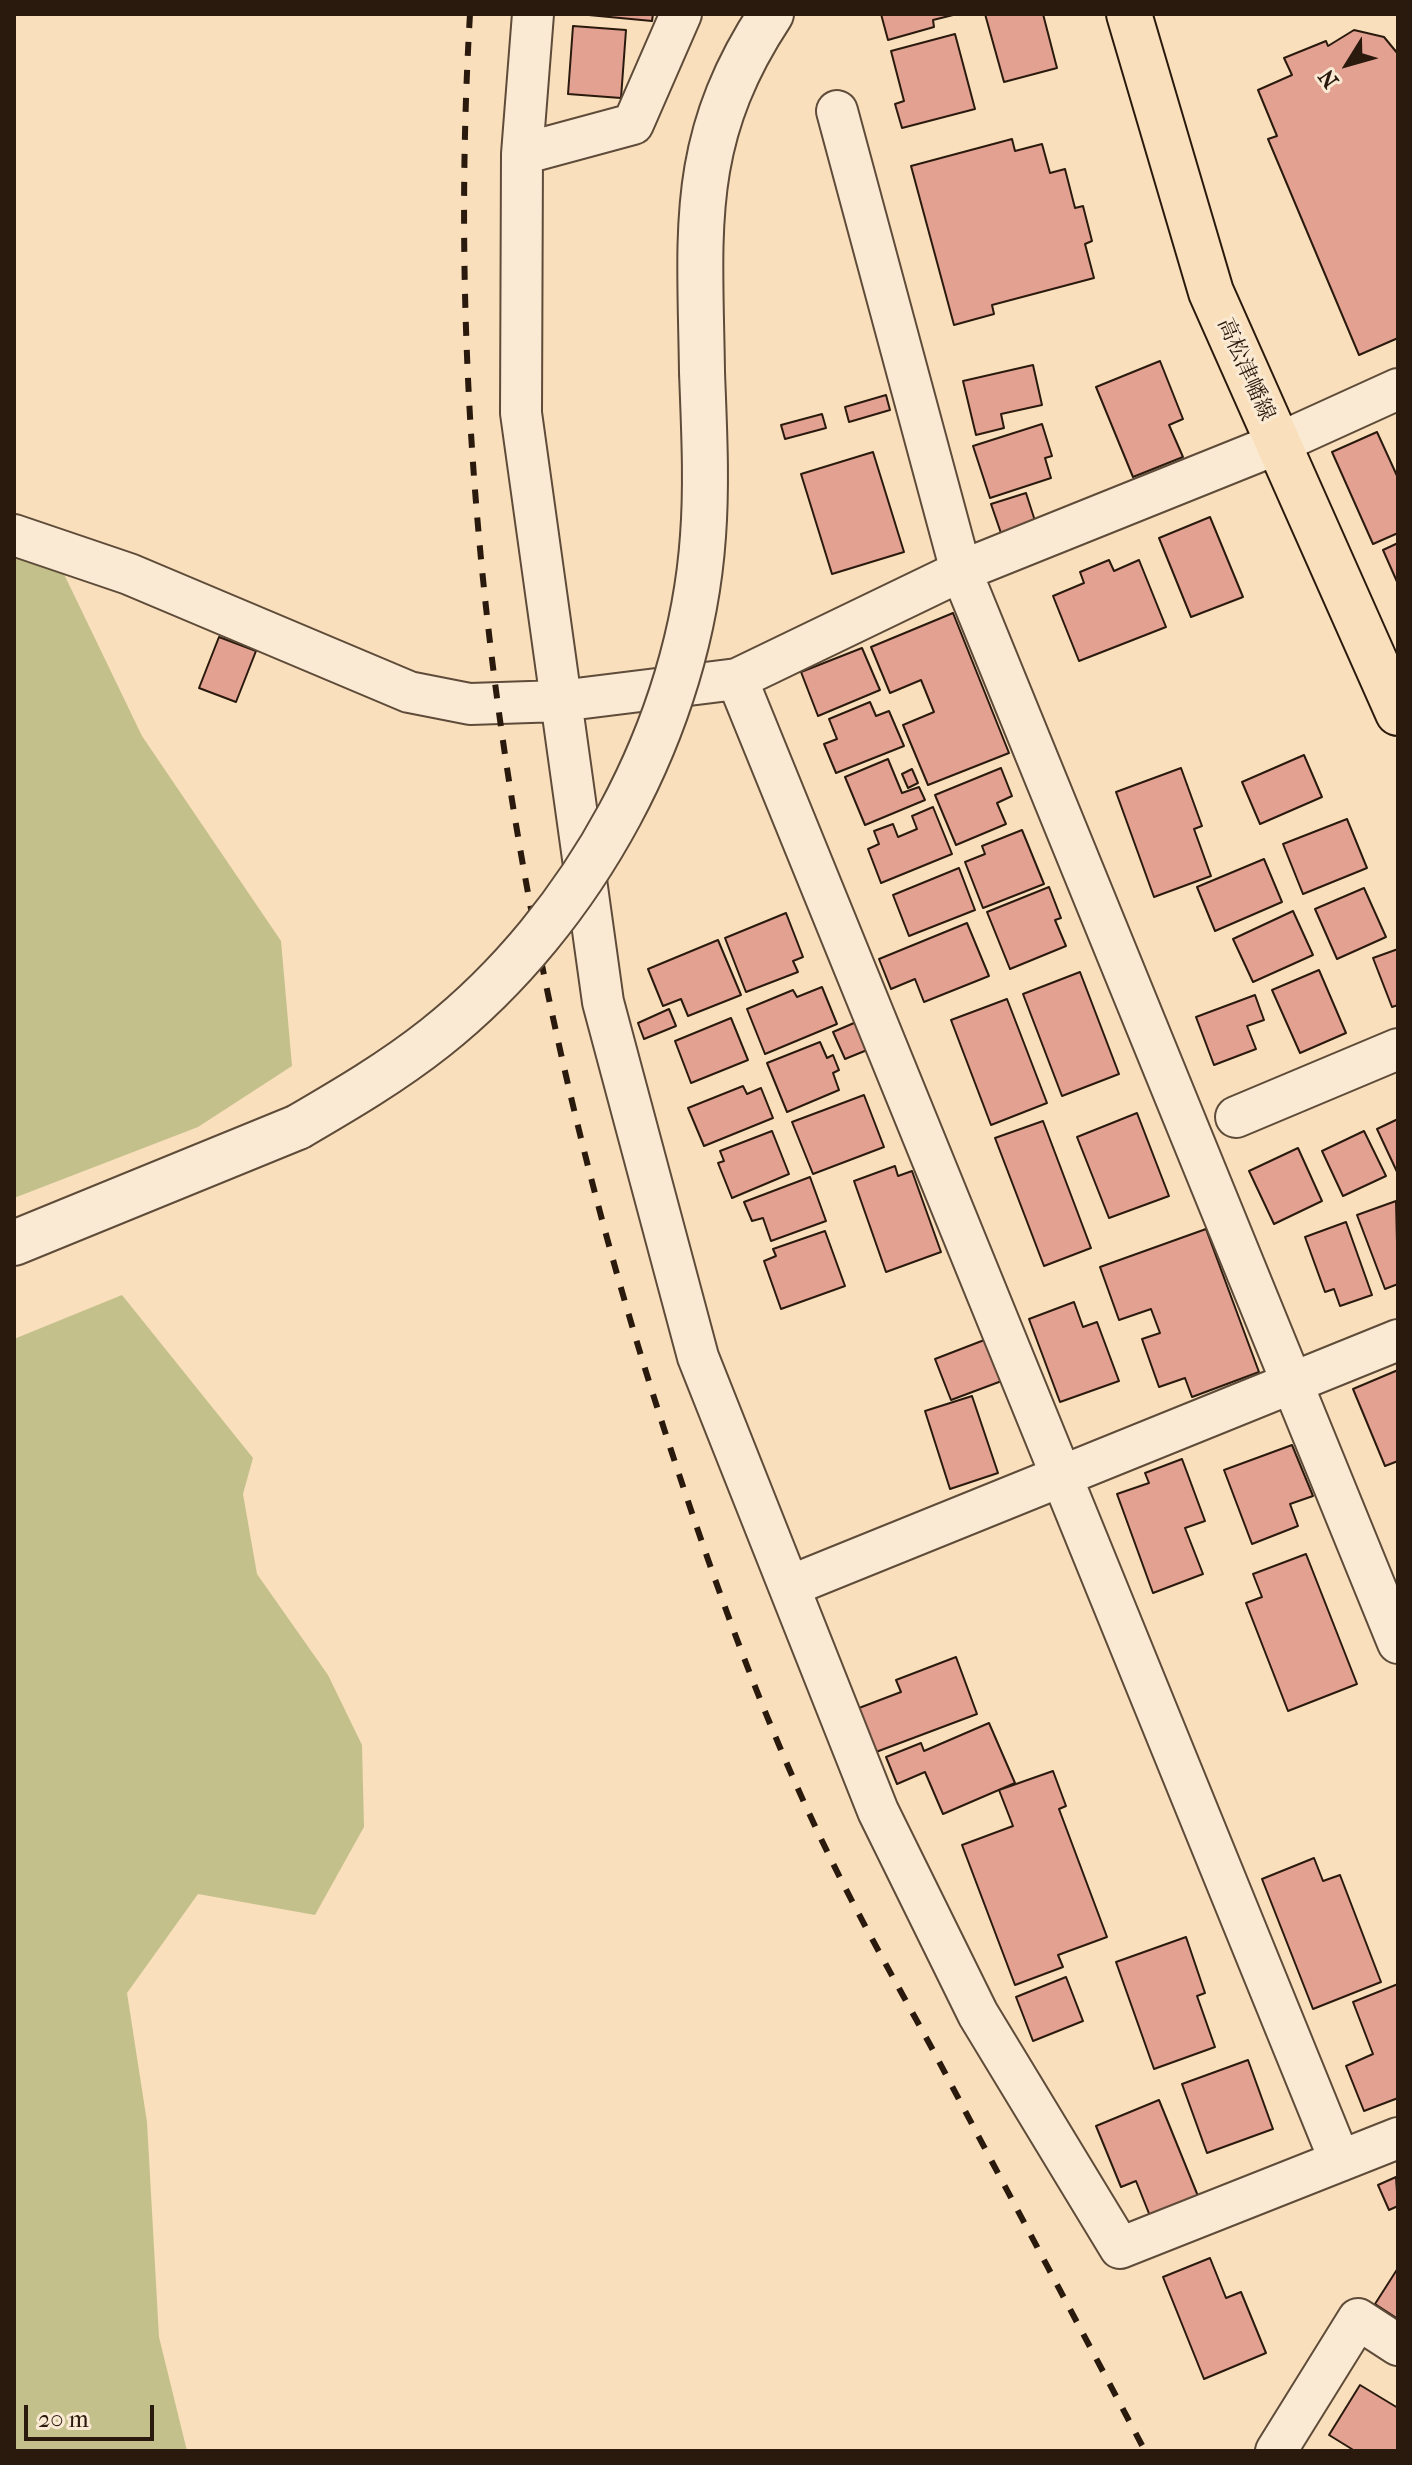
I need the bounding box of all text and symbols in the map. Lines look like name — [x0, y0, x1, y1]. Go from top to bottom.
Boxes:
north arrow — [1308, 24, 1388, 104]
text: N — [1313, 64, 1344, 93]
street label: 高松津幡線 — [1211, 314, 1279, 426]
scale bar — [28, 2389, 158, 2439]
text: 20 m — [38, 2405, 89, 2433]

